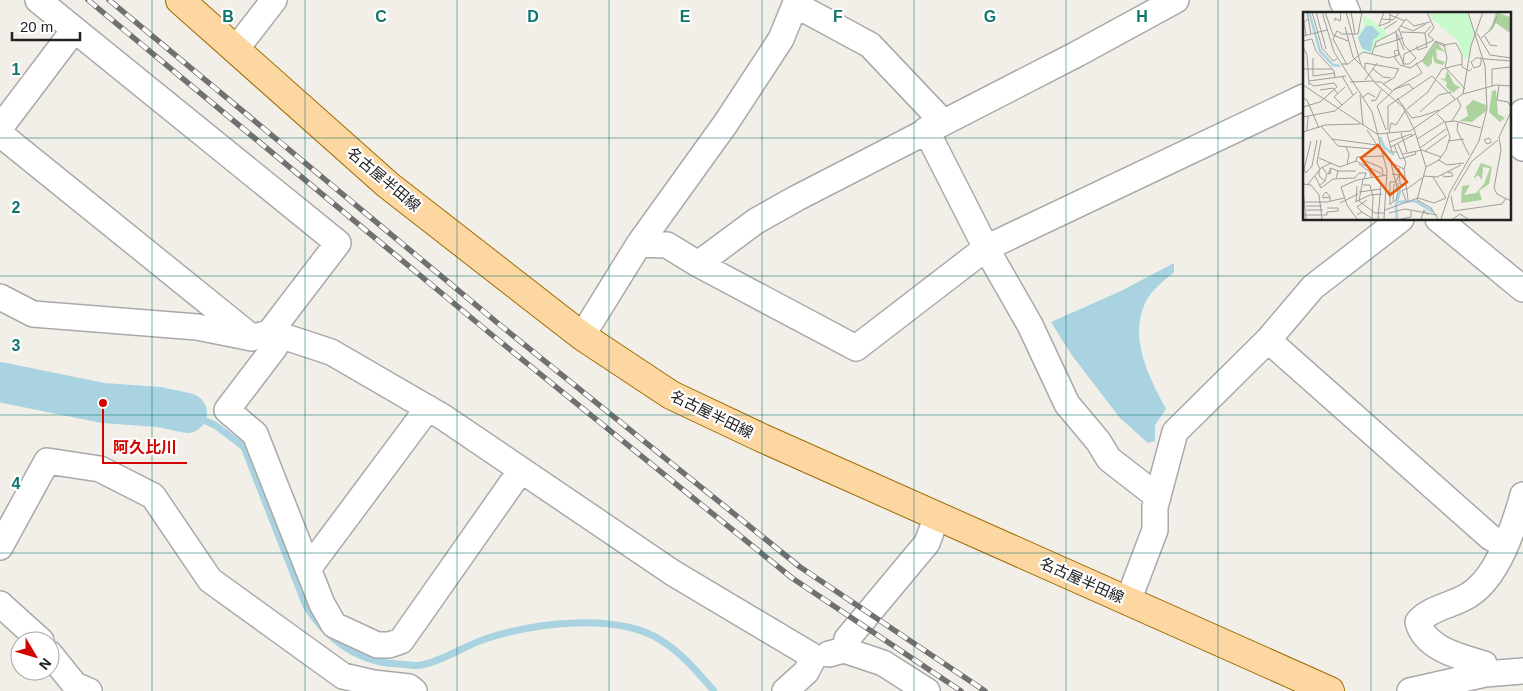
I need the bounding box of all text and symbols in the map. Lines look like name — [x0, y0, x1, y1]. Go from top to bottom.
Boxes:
text: B — [222, 8, 234, 25]
text: C — [375, 8, 387, 25]
text: D — [527, 8, 539, 25]
text: E — [680, 8, 691, 25]
text: F — [833, 8, 843, 25]
text: G — [984, 8, 996, 25]
text: H — [1136, 8, 1148, 25]
scale bar — [12, 10, 80, 42]
inset map — [1303, 12, 1510, 220]
text: 20 m — [20, 18, 53, 35]
text: 1 — [12, 61, 21, 78]
street label: 名古屋半田線 — [344, 144, 424, 214]
text: 2 — [12, 199, 21, 216]
text: 3 — [12, 337, 21, 354]
street label: 名古屋半田線 — [668, 387, 756, 441]
callout: 阿久比川 — [103, 432, 187, 463]
text: 阿久比川 — [113, 439, 177, 456]
text: 4 — [12, 475, 21, 492]
street label: 名古屋半田線 — [1037, 554, 1127, 606]
north arrow — [10, 631, 60, 681]
text: N — [36, 655, 55, 673]

